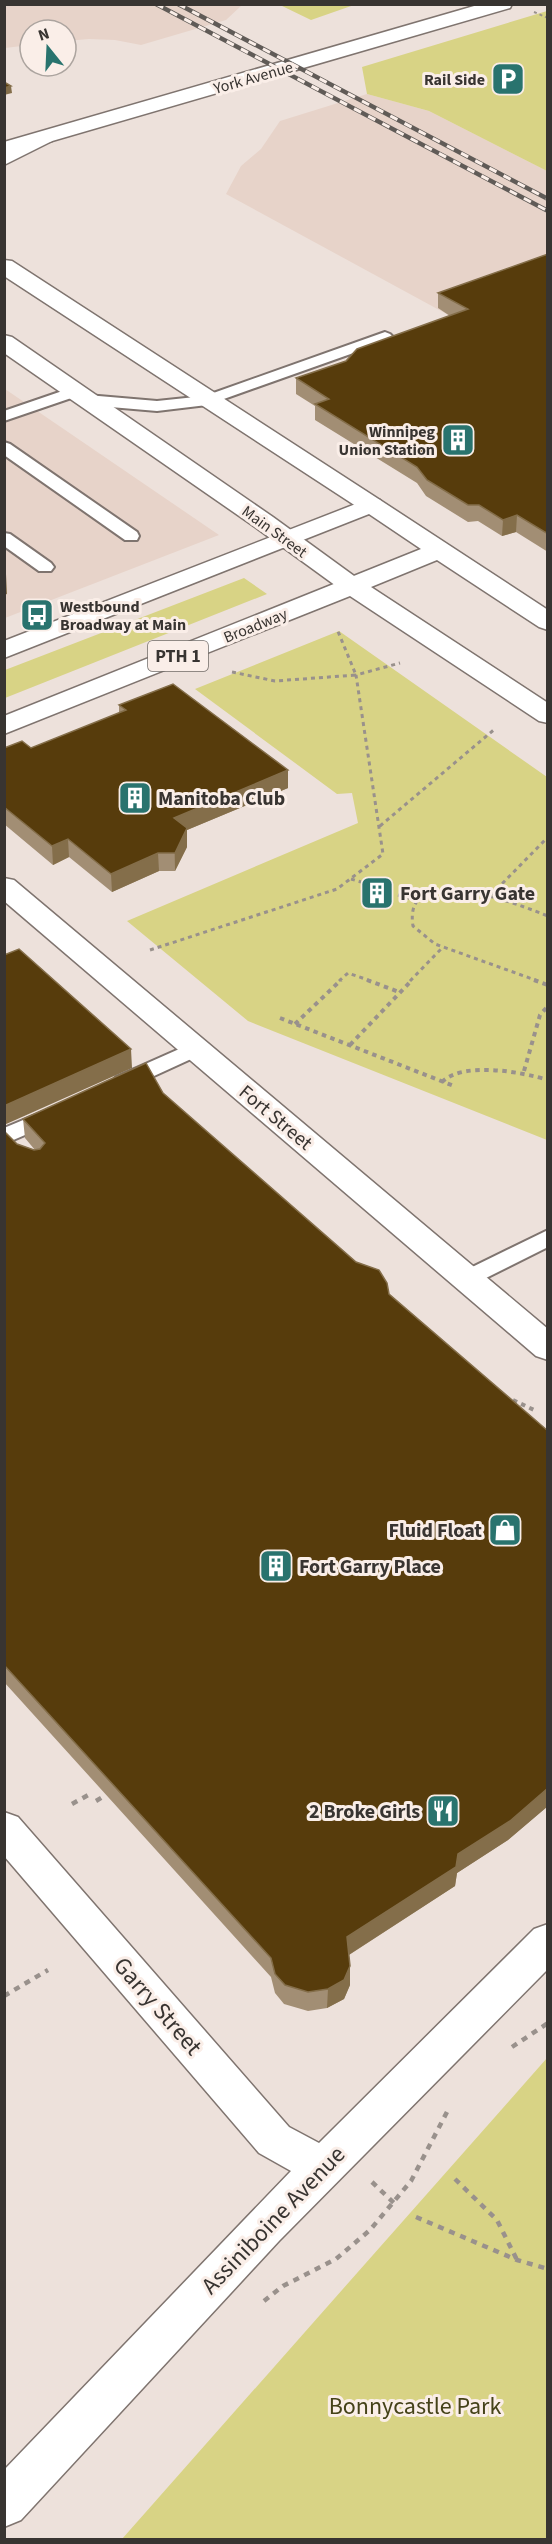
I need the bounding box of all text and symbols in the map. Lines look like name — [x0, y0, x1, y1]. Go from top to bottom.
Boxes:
north arrow — [18, 18, 78, 78]
text: N — [35, 23, 52, 47]
street label: York Avenue — [210, 56, 296, 100]
parking icon: Rail Side — [490, 61, 526, 97]
place label: Rail Side — [424, 69, 485, 91]
place label: Winnipeg Union Station — [339, 421, 435, 461]
building icon: Winnipeg Union Station — [440, 422, 476, 458]
street label: Main Street — [237, 501, 312, 563]
place label: Westbound Broadway at Main — [60, 596, 186, 636]
bus stop icon: Westbound Broadway at Main — [19, 597, 55, 633]
street label: Broadway — [220, 603, 291, 649]
road number: PTH 1 — [148, 641, 208, 671]
building icon: Manitoba Club — [117, 780, 153, 816]
place label: Manitoba Club — [158, 785, 285, 813]
building icon: Fort Garry Gate — [359, 875, 395, 911]
place label: Fort Garry Gate — [400, 880, 535, 908]
street label: Fort Street — [233, 1079, 318, 1157]
shop icon: Fluid Float — [487, 1512, 523, 1548]
place label: Fluid Float — [389, 1517, 482, 1545]
building icon: Fort Garry Place — [258, 1548, 294, 1584]
place label: Fort Garry Place — [299, 1553, 441, 1581]
restaurant icon: 2 Broke Girls — [425, 1793, 461, 1829]
place label: 2 Broke Girls — [309, 1798, 420, 1826]
street label: Garry Street — [105, 1949, 210, 2063]
street label: Assiniboine Avenue — [193, 2138, 354, 2302]
park label: Bonnycastle Park — [329, 2389, 501, 2424]

